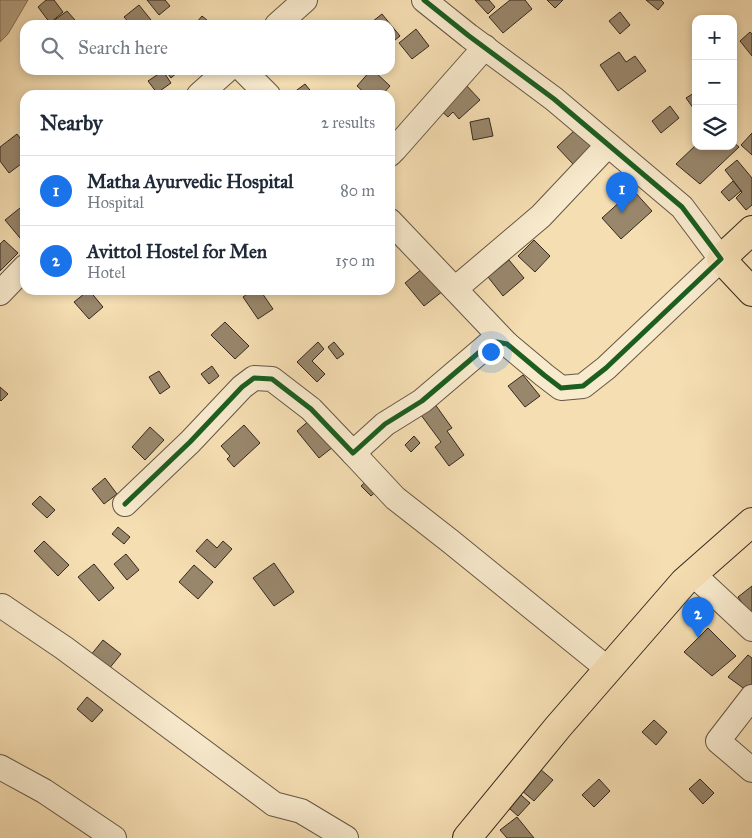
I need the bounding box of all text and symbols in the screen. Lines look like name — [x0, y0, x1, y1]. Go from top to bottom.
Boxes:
map controls — [692, 15, 737, 150]
button: + — [692, 15, 737, 60]
search box — [20, 20, 395, 75]
icon: search — [38, 34, 66, 62]
text: Search here — [78, 36, 168, 59]
button: − — [692, 60, 737, 105]
button: layers — [692, 105, 737, 150]
text: Nearby — [40, 110, 103, 136]
text: 2 results — [321, 113, 375, 132]
text: Matha Ayurvedic Hospital — [87, 170, 293, 193]
pin: 1 — [606, 172, 638, 213]
text: 1 — [53, 181, 59, 200]
text: 80 m — [340, 181, 375, 200]
text: Hospital — [87, 193, 144, 212]
text: Avittol Hostel for Men — [87, 240, 267, 263]
text: 2 — [52, 251, 60, 270]
text: 150 m — [335, 251, 375, 270]
text: Hotel — [87, 263, 125, 282]
your location — [478, 339, 504, 365]
pin: 2 — [682, 597, 714, 638]

